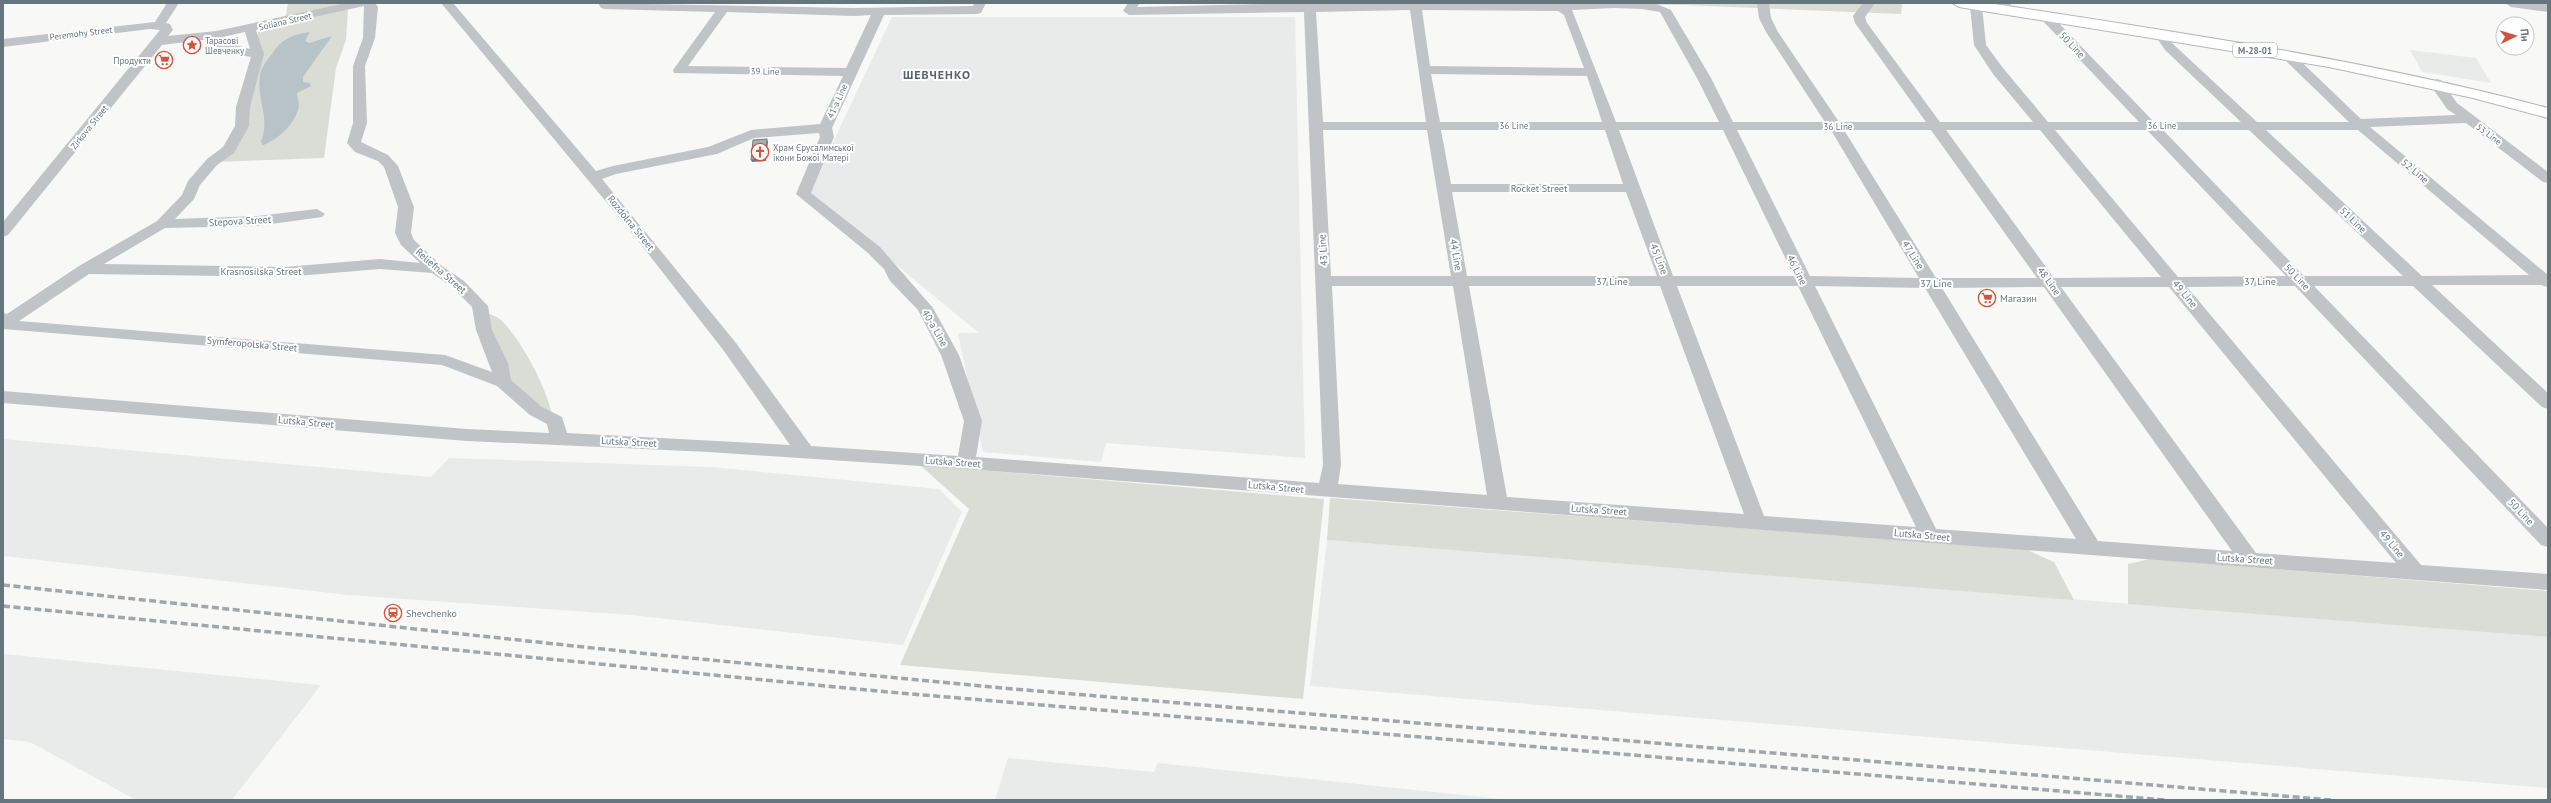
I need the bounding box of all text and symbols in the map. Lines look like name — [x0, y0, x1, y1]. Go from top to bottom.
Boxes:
street label: Soliana Street — [258, 10, 312, 32]
north arrow — [2495, 16, 2535, 56]
street label: Peremohy Street — [49, 24, 113, 42]
text: Пн — [2517, 28, 2533, 42]
street label: 50 Line — [2056, 29, 2088, 61]
place icon: Тарасові Шевченку — [182, 35, 202, 55]
place label: Тарасові Шевченку — [205, 35, 245, 56]
road number: М-28-01 — [2233, 43, 2277, 57]
supermarket icon: Продукти — [154, 50, 174, 70]
place label: Продукти — [114, 55, 151, 66]
street label: 39 Line — [751, 65, 780, 77]
district label: ШЕВЧЕНКО — [903, 67, 971, 82]
street label: 41-a Line — [825, 82, 850, 120]
street label: Zirkova Street — [68, 103, 110, 151]
street label: 36 Line — [1500, 120, 1529, 131]
street label: 36 Line — [2148, 120, 2177, 131]
street label: 36 Line — [1824, 121, 1853, 132]
street label: 53 Line — [2474, 121, 2504, 147]
church icon: Храм Єрусалимської ікони Божої Матері — [750, 142, 770, 162]
place label: Храм Єрусалимської ікони Божої Матері — [773, 142, 854, 163]
street label: 52 Line — [2399, 156, 2431, 186]
street label: Rocket Street — [1511, 182, 1568, 195]
street label: Rozdolna Street — [605, 193, 658, 254]
street label: 51 Line — [2337, 204, 2369, 236]
street label: Stepova Street — [209, 213, 272, 229]
street label: 43 Line — [1315, 234, 1331, 266]
street label: 44 Line — [1447, 238, 1465, 272]
street label: 47 Line — [1899, 238, 1927, 272]
street label: 45 Line — [1647, 242, 1671, 276]
street label: Reliefna Street — [413, 245, 470, 297]
street label: 46 Line — [1784, 253, 1810, 287]
street label: 50 Line — [2281, 261, 2313, 293]
street label: 48 Line — [2034, 264, 2064, 298]
street label: Krasnosilska Street — [220, 265, 302, 278]
street label: 37 Line — [1596, 275, 1628, 288]
street label: 37 Line — [2244, 275, 2276, 288]
street label: 37 Line — [1920, 277, 1952, 290]
street label: 49 Line — [2170, 278, 2200, 310]
supermarket icon: Магазин — [1977, 288, 1997, 308]
place label: Магазин — [2000, 292, 2037, 305]
street label: 40-a Line — [919, 307, 951, 349]
street label: Symferopolska Street — [206, 334, 298, 354]
street label: Lutska Street — [278, 413, 335, 431]
street label: Lutska Street — [601, 434, 658, 450]
street label: Lutska Street — [925, 454, 982, 470]
street label: Lutska Street — [1248, 478, 1305, 496]
street label: 50 Line — [2505, 496, 2537, 528]
street label: Lutska Street — [1571, 502, 1628, 518]
street label: Lutska Street — [1894, 526, 1951, 544]
street label: 49 Line — [2377, 528, 2407, 560]
street label: Lutska Street — [2217, 551, 2274, 567]
station icon: Shevchenko — [383, 603, 403, 623]
place label: Shevchenko — [406, 607, 457, 620]

